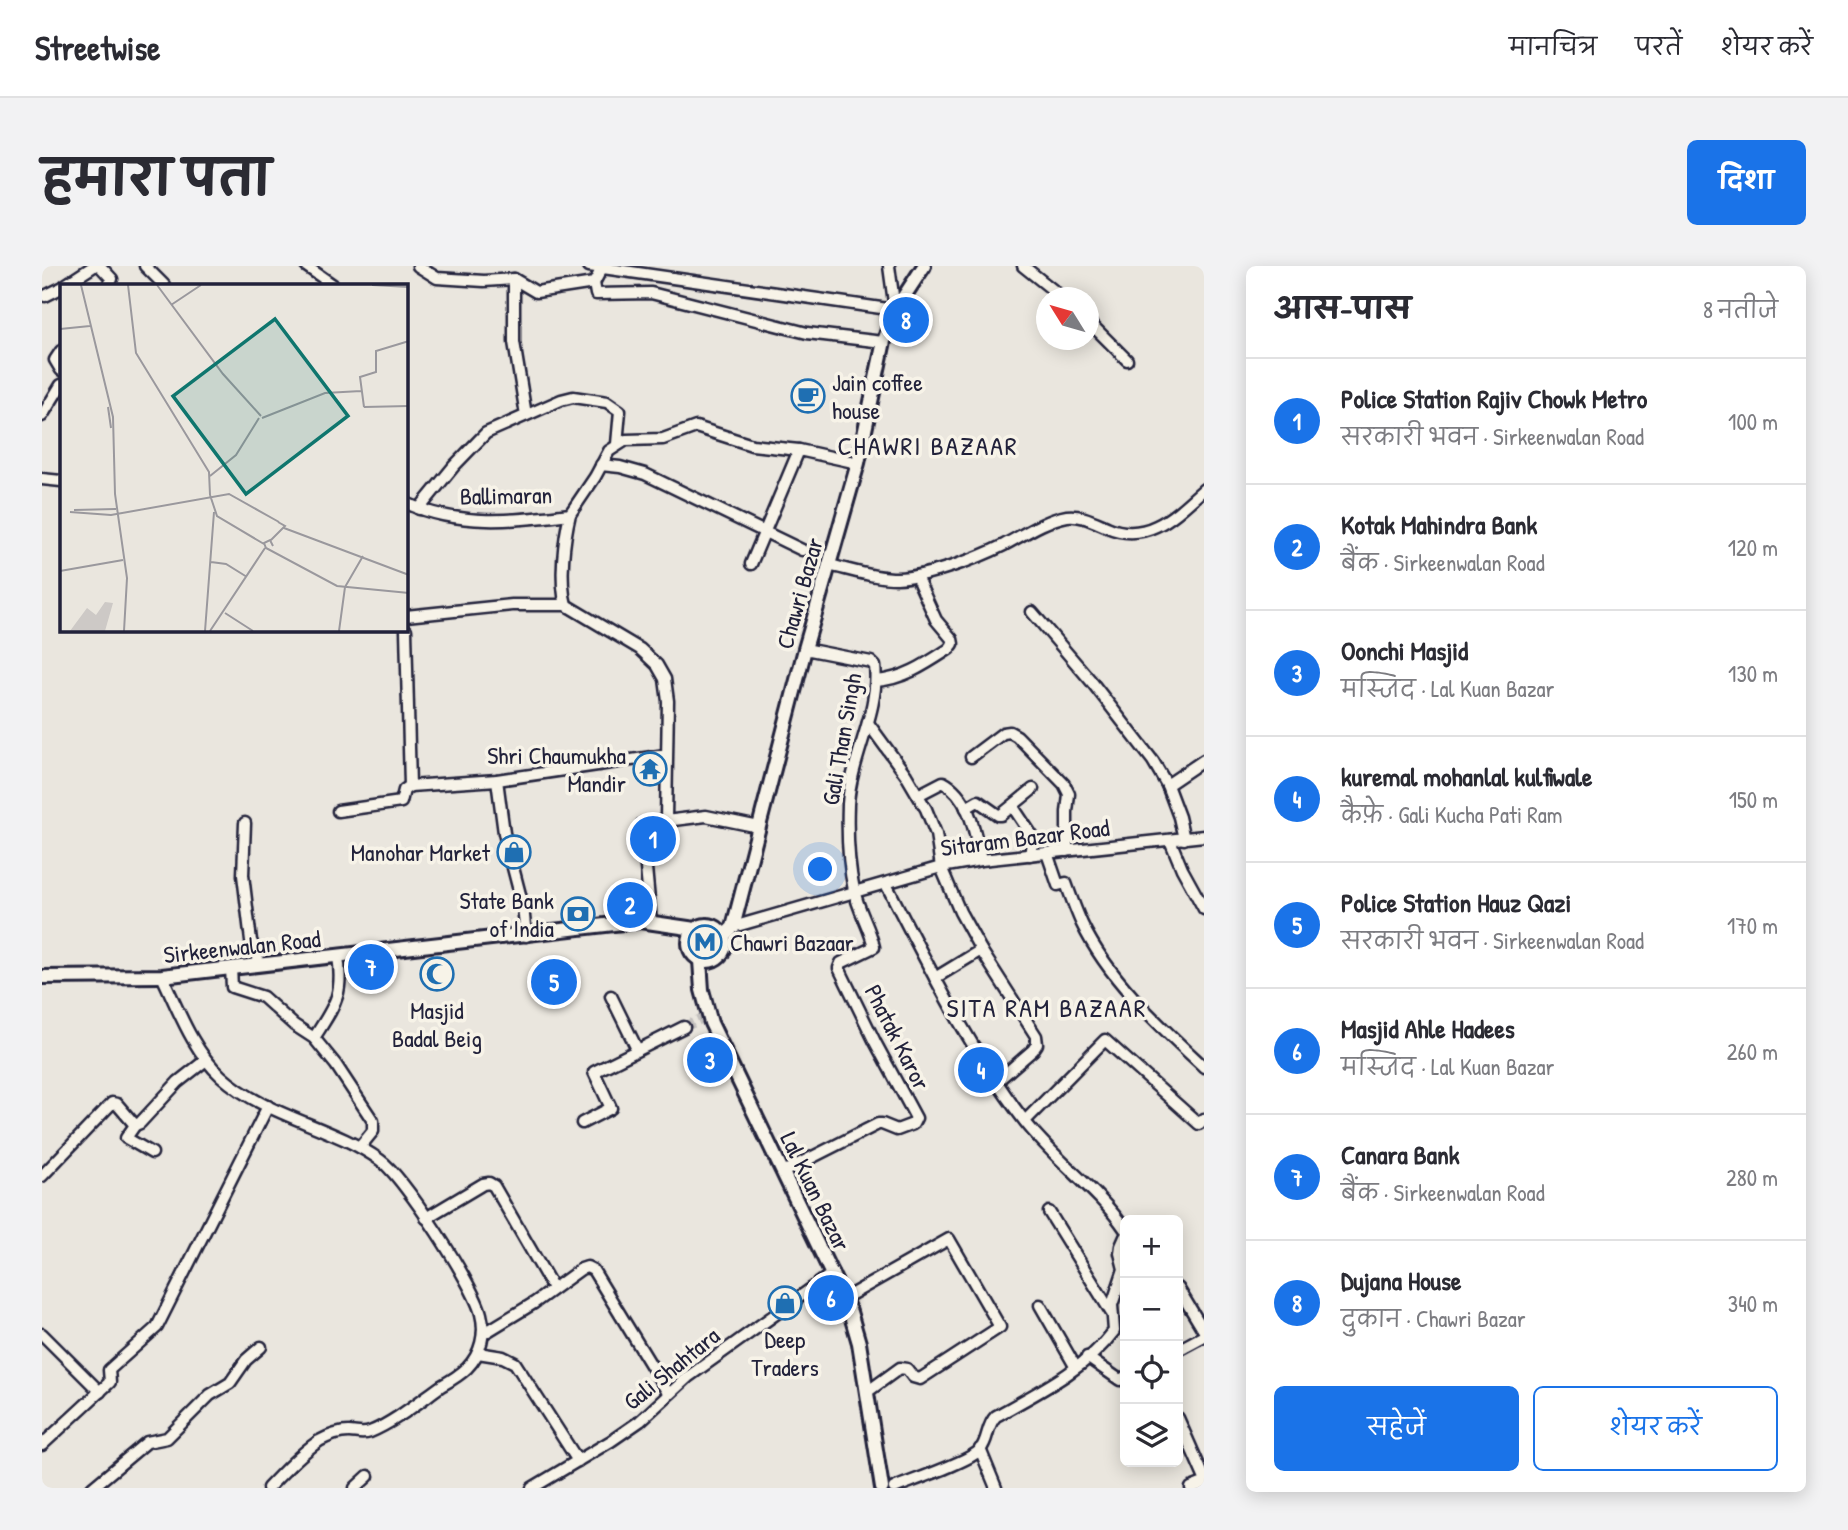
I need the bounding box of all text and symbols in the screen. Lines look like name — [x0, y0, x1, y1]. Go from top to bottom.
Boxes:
text: Streetwise — [35, 26, 160, 70]
text: मानचित्र — [1509, 30, 1597, 62]
text: परतें — [1635, 30, 1682, 62]
text: शेयर करें — [1720, 30, 1813, 62]
button: दिशा — [1687, 140, 1806, 225]
text: हमारा पता — [42, 144, 271, 210]
inset map — [60, 284, 408, 632]
north arrow — [1036, 287, 1099, 350]
text: आस-पास — [1274, 288, 1411, 328]
pin: 8 — [883, 294, 929, 346]
text: 8 नतीजे — [1703, 294, 1778, 325]
place label: Jain coffee house — [832, 366, 923, 426]
cafe icon: Jain coffee house — [789, 377, 827, 415]
text: Police Station Rajiv Chowk Metro — [1341, 381, 1647, 416]
text: 1 — [1293, 406, 1301, 437]
text: 100 m — [1728, 406, 1778, 437]
text: सरकारी भवन · Sirkeenwalan Road — [1341, 421, 1644, 452]
district label: CHAWRI BAZAAR — [837, 428, 1019, 463]
street label: Ballimaran — [459, 478, 553, 512]
text: Kotak Mahindra Bank — [1341, 507, 1537, 542]
text: 2 — [1292, 532, 1302, 563]
text: 120 m — [1728, 532, 1778, 563]
street label: Chawri Bazar — [768, 534, 830, 652]
text: बैंक · Sirkeenwalan Road — [1341, 547, 1545, 578]
text: Oonchi Masjid — [1341, 633, 1468, 668]
text: 3 — [1292, 658, 1302, 689]
text: 130 m — [1728, 658, 1778, 689]
street label: Gali Than Singh — [814, 671, 868, 807]
text: मस्जिद · Lal Kuan Bazar — [1341, 673, 1554, 704]
place label: Shri Chaumukha Mandir — [487, 739, 626, 799]
temple icon: Shri Chaumukha Mandir — [631, 750, 669, 788]
text: kuremal mohanlal kulfiwale — [1341, 759, 1592, 794]
text: 4 — [1293, 784, 1301, 815]
text: 150 m — [1729, 784, 1778, 815]
text: कैफ़े · Gali Kucha Pati Ram — [1341, 799, 1562, 830]
street label: Sitaram Bazar Road — [939, 811, 1111, 863]
pin: 1 — [630, 813, 676, 865]
shop icon: Manohar Market — [495, 833, 533, 871]
place label: Manohar Market — [351, 836, 491, 868]
your location — [803, 852, 837, 886]
pin: 2 — [607, 879, 653, 931]
place label: State Bank of India — [460, 884, 554, 944]
text: Police Station Hauz Qazi — [1341, 885, 1571, 920]
bank icon: State Bank of India — [559, 895, 597, 933]
text: 5 — [1292, 910, 1302, 941]
text: 170 m — [1727, 910, 1778, 941]
street label: Sirkeenwalan Road — [162, 922, 322, 970]
metro station icon: Chawri Bazaar — [686, 923, 724, 961]
text: सरकारी भवन · Sirkeenwalan Road — [1341, 925, 1644, 956]
place label: Chawri Bazaar — [730, 926, 854, 958]
pin: 7 — [348, 941, 394, 993]
mosque icon: Masjid Badal Beig — [418, 955, 456, 993]
pin: 5 — [531, 956, 577, 1008]
street label: Phatak Karor — [858, 979, 938, 1095]
district label: SITA RAM BAZAAR — [946, 990, 1148, 1025]
place label: Masjid Badal Beig — [392, 994, 482, 1054]
text: Masjid Ahle Hadees — [1341, 1011, 1515, 1046]
pin: 3 — [687, 1034, 733, 1086]
text: 6 — [1292, 1036, 1302, 1067]
text: 260 m — [1727, 1036, 1778, 1067]
pin: 4 — [958, 1044, 1004, 1096]
text: मस्जिद · Lal Kuan Bazar — [1341, 1051, 1554, 1082]
street label: Lal Kuan Bazar — [773, 1126, 859, 1256]
text: Canara Bank — [1341, 1137, 1459, 1172]
text: 7 — [1291, 1162, 1303, 1193]
text: 280 m — [1726, 1162, 1778, 1193]
text: बैंक · Sirkeenwalan Road — [1341, 1177, 1545, 1208]
map controls — [1120, 1215, 1183, 1467]
button: + — [1120, 1215, 1183, 1278]
text: Dujana House — [1341, 1263, 1461, 1298]
pin: 6 — [808, 1272, 854, 1324]
button: − — [1120, 1278, 1183, 1341]
shop icon: Deep Traders — [766, 1284, 804, 1322]
text: 8 — [1292, 1288, 1302, 1319]
text: 340 m — [1728, 1288, 1778, 1319]
text: दुकान · Chawri Bazar — [1341, 1303, 1526, 1334]
street label: Gali Shahtara — [616, 1319, 726, 1417]
place label: Deep Traders — [751, 1323, 819, 1383]
button: locate — [1120, 1341, 1183, 1404]
button: सहेजें — [1274, 1386, 1519, 1471]
button: शेयर करें — [1533, 1386, 1778, 1471]
button: layers — [1120, 1404, 1183, 1467]

